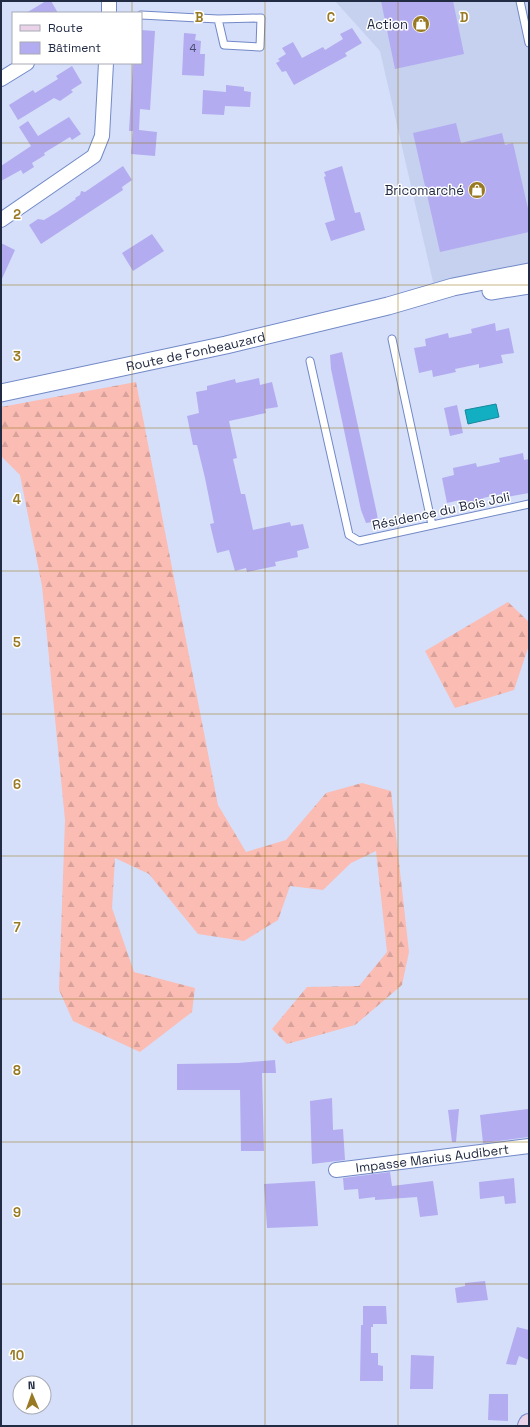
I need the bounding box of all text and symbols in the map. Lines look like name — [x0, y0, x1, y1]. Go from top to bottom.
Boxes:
text: B — [195, 9, 204, 26]
text: C — [327, 9, 335, 26]
text: D — [460, 9, 469, 26]
legend — [12, 12, 142, 64]
shop icon: Action — [411, 14, 431, 34]
place label: Action — [367, 16, 408, 33]
text: Route — [48, 20, 83, 36]
text: Bâtiment — [48, 40, 101, 56]
house number: 4 — [190, 41, 197, 55]
shop icon: Bricomarché — [467, 180, 487, 200]
place label: Bricomarché — [385, 182, 464, 199]
text: 2 — [13, 206, 21, 223]
street label: Route de Fonbeauzard — [124, 327, 267, 375]
text: 3 — [13, 348, 21, 365]
street label: Résidence du Bois Joli — [371, 488, 511, 534]
text: 4 — [13, 491, 21, 508]
text: 5 — [13, 634, 21, 651]
text: 6 — [13, 776, 21, 793]
text: 7 — [13, 919, 21, 936]
text: 8 — [13, 1062, 21, 1079]
street label: Impasse Marius Audibert — [355, 1140, 510, 1176]
text: 9 — [13, 1204, 21, 1221]
text: 10 — [10, 1347, 24, 1364]
north arrow — [12, 1375, 52, 1415]
text: N — [28, 1378, 36, 1392]

